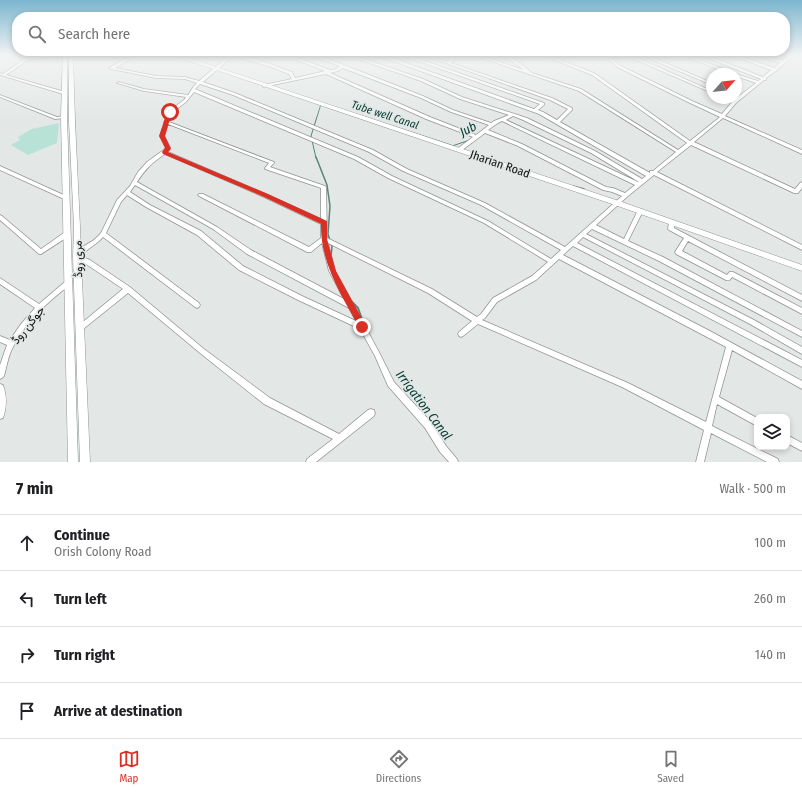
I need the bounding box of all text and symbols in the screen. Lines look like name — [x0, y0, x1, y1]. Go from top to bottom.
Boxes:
search box — [12, 12, 790, 56]
icon: search — [26, 23, 48, 45]
text: Search here — [58, 25, 130, 43]
north arrow — [706, 68, 742, 104]
water label: Tube well Canal — [350, 98, 420, 132]
route start — [161, 103, 179, 121]
water label: Jub — [456, 118, 479, 140]
street label: Jharian Road — [468, 147, 532, 181]
street label: مری روڈ — [71, 240, 86, 278]
street label: جوگن روڈ — [8, 303, 48, 348]
route end — [353, 318, 371, 336]
water label: Irrigation Canal — [393, 367, 455, 443]
map controls — [754, 414, 790, 450]
button: layers — [754, 414, 790, 450]
text: 7 min — [16, 478, 53, 499]
text: Walk · 500 m — [719, 481, 786, 496]
text: Continue — [54, 526, 110, 544]
icon: ahead — [16, 532, 38, 554]
text: 100 m — [754, 535, 786, 550]
text: Orish Colony Road — [54, 544, 151, 559]
icon: left — [16, 588, 38, 610]
text: Turn left — [54, 590, 107, 608]
text: 260 m — [754, 591, 786, 606]
icon: right — [16, 644, 38, 666]
text: Turn right — [54, 646, 115, 664]
text: 140 m — [755, 647, 786, 662]
icon: arrive — [16, 700, 38, 722]
text: Arrive at destination — [54, 702, 182, 720]
tab: Map — [118, 748, 140, 785]
tab: Directions — [376, 748, 421, 785]
tab: Saved — [657, 748, 684, 785]

